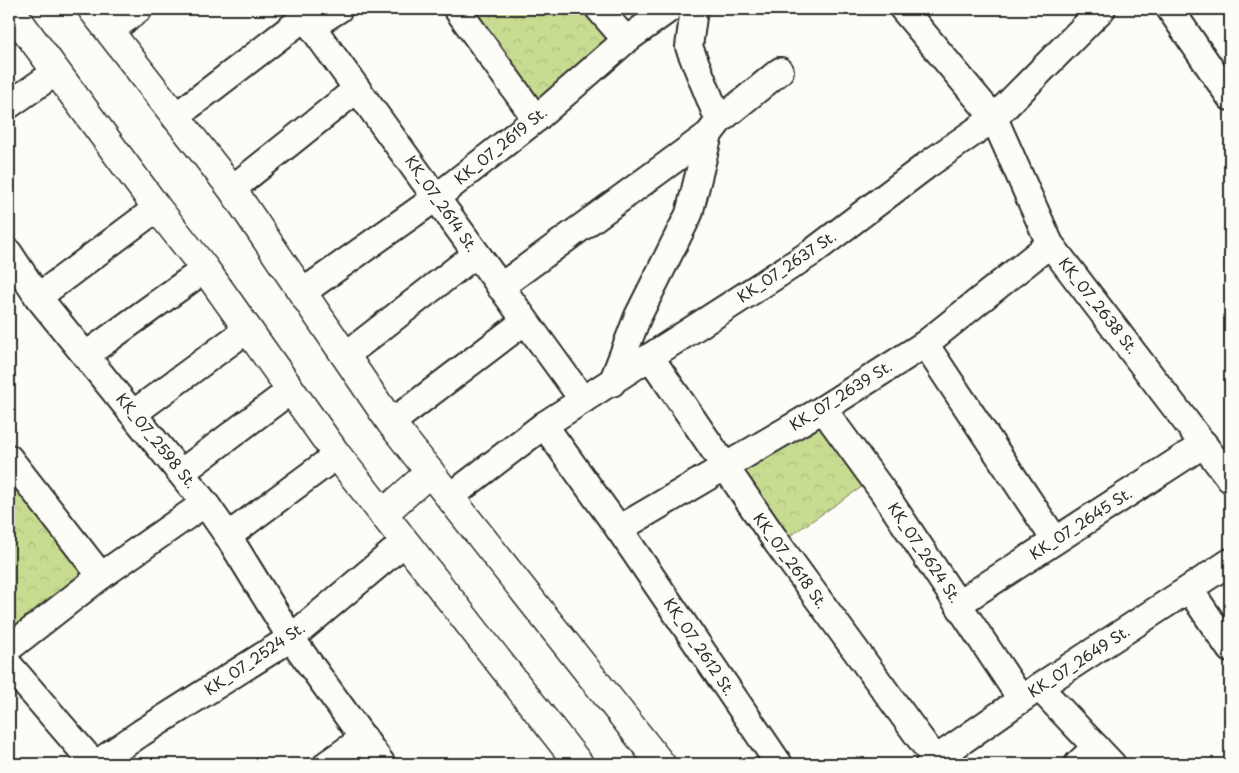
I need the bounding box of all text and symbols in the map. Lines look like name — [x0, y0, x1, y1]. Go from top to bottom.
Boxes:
street label: KK_07_2619 St. — [449, 100, 551, 189]
street label: KK_07_2614 St. — [400, 150, 484, 256]
street label: KK_07_2637 St. — [732, 224, 840, 307]
street label: KK_07_2638 St. — [1054, 252, 1144, 358]
street label: KK_07_2639 St. — [784, 354, 896, 436]
street label: KK_07_2598 St. — [111, 387, 203, 493]
street label: KK_07_2645 St. — [1024, 481, 1136, 565]
street label: KK_07_2624 St. — [883, 497, 967, 607]
street label: KK_07_2618 St. — [749, 507, 834, 613]
street label: KK_07_2612 St. — [659, 593, 742, 700]
street label: KK_07_2524 St. — [199, 615, 309, 700]
street label: KK_07_2649 St. — [1023, 619, 1134, 702]

